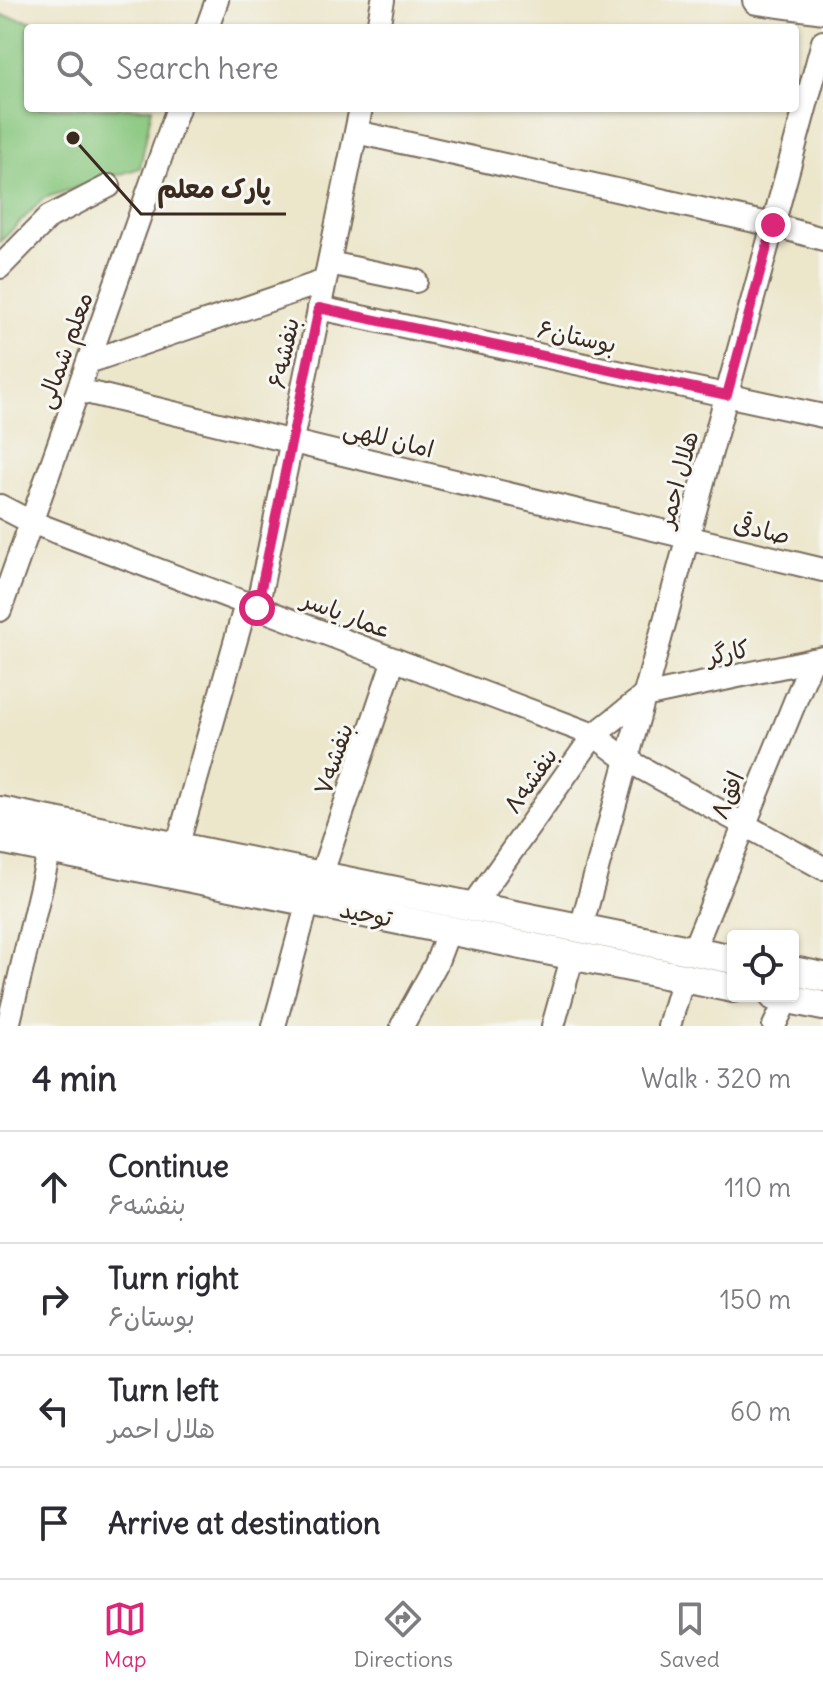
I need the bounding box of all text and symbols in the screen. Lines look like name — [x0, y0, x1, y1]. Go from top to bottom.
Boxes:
search box — [24, 24, 799, 112]
icon: search — [52, 46, 96, 90]
text: Search here — [116, 49, 279, 87]
callout: پارک معلم — [141, 164, 286, 214]
text: پارک معلم — [157, 172, 271, 209]
route end — [755, 207, 791, 243]
street label: معلم شمالی — [29, 288, 103, 414]
street label: بوستان۶ — [535, 313, 619, 360]
street label: بنفشه۶ — [261, 315, 305, 391]
street label: امان للهی — [340, 412, 437, 465]
street label: هلال احمر — [649, 427, 704, 533]
street label: صادقی — [731, 508, 793, 550]
street label: عمار یاسر — [296, 583, 396, 645]
route start — [239, 590, 275, 626]
street label: کارگر — [702, 633, 752, 672]
street label: بنفشه۷ — [307, 719, 359, 799]
street label: بنفشه۸ — [496, 741, 564, 819]
street label: افق۸ — [704, 766, 750, 824]
street label: توحید — [337, 893, 396, 934]
map controls — [727, 930, 799, 1002]
button: locate — [727, 930, 799, 1002]
text: 4 min — [32, 1057, 117, 1100]
text: Walk · 320 m — [641, 1062, 791, 1095]
text: Continue — [108, 1147, 229, 1185]
icon: ahead — [32, 1165, 76, 1209]
text: 110 m — [724, 1171, 791, 1204]
text: بنفشه۶ — [108, 1188, 186, 1221]
text: Turn right — [108, 1259, 239, 1297]
icon: right — [32, 1277, 76, 1321]
text: 150 m — [720, 1283, 791, 1316]
text: بوستان۶ — [108, 1300, 195, 1333]
text: Turn left — [108, 1371, 219, 1409]
icon: left — [32, 1389, 76, 1433]
text: 60 m — [730, 1395, 791, 1428]
text: هلال احمر — [108, 1412, 215, 1445]
icon: arrive — [32, 1501, 76, 1545]
text: Arrive at destination — [108, 1504, 380, 1542]
tab: Map — [103, 1597, 147, 1673]
tab: Directions — [354, 1597, 453, 1673]
tab: Saved — [659, 1597, 720, 1673]

